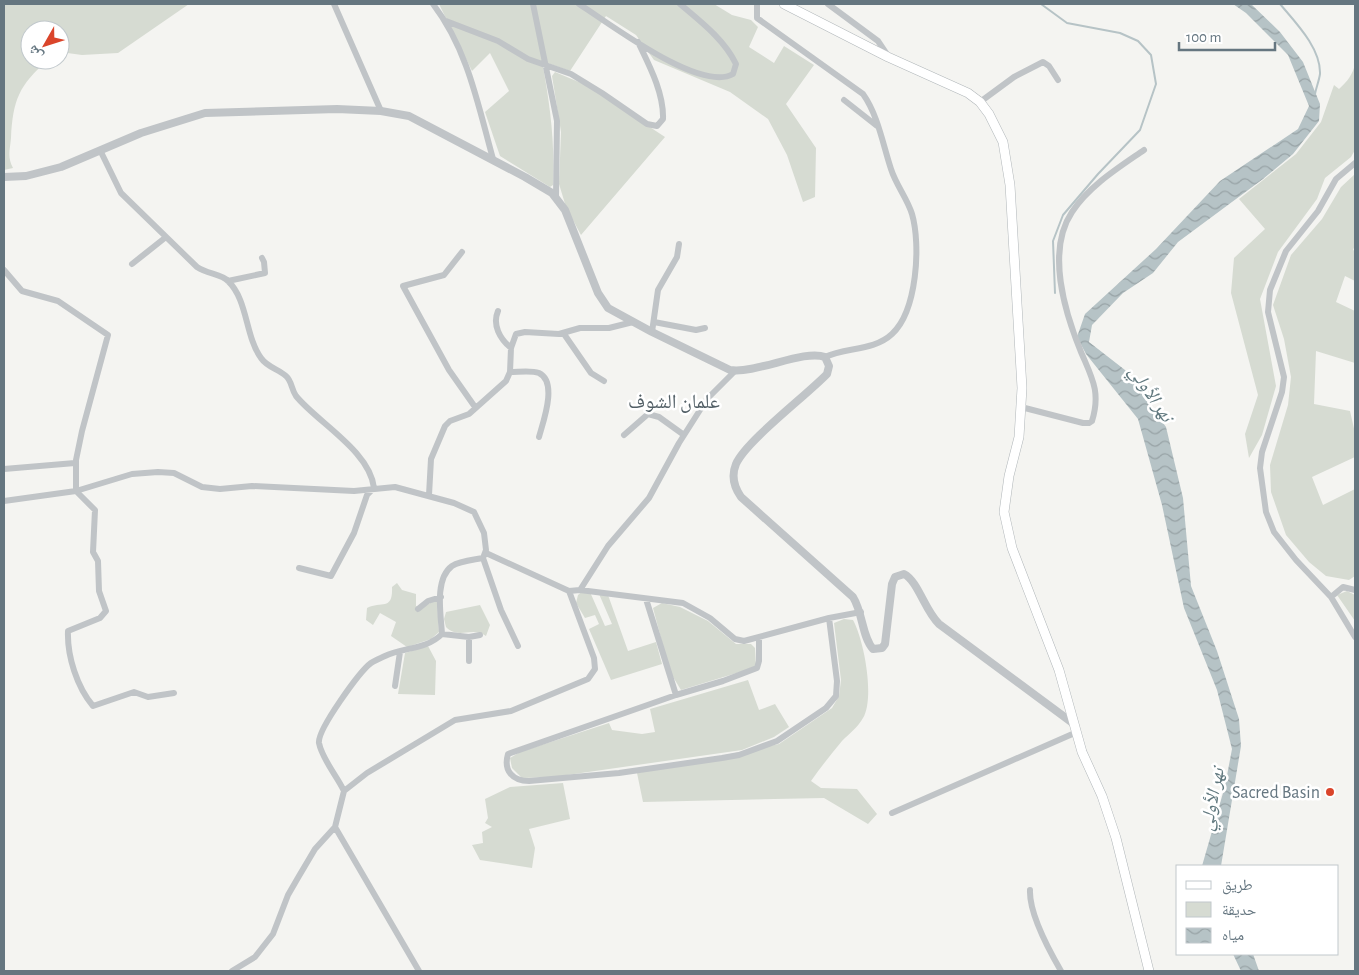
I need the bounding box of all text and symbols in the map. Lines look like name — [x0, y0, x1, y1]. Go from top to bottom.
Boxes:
north arrow — [20, 20, 70, 70]
scale bar — [1179, 20, 1275, 52]
text: 100 m — [1186, 30, 1221, 45]
text: ش — [25, 42, 47, 63]
water label: نهر الأولي — [1121, 362, 1178, 431]
district label: علمان الشوف — [628, 392, 720, 413]
water label: نهر الأولي — [1197, 763, 1233, 833]
place label: Sacred Basin — [1232, 784, 1320, 802]
marker: Sacred Basin — [1324, 786, 1336, 798]
legend — [1176, 865, 1339, 955]
text: طريق — [1222, 878, 1253, 895]
text: حديقة — [1222, 903, 1257, 918]
text: مياه — [1222, 928, 1244, 943]

